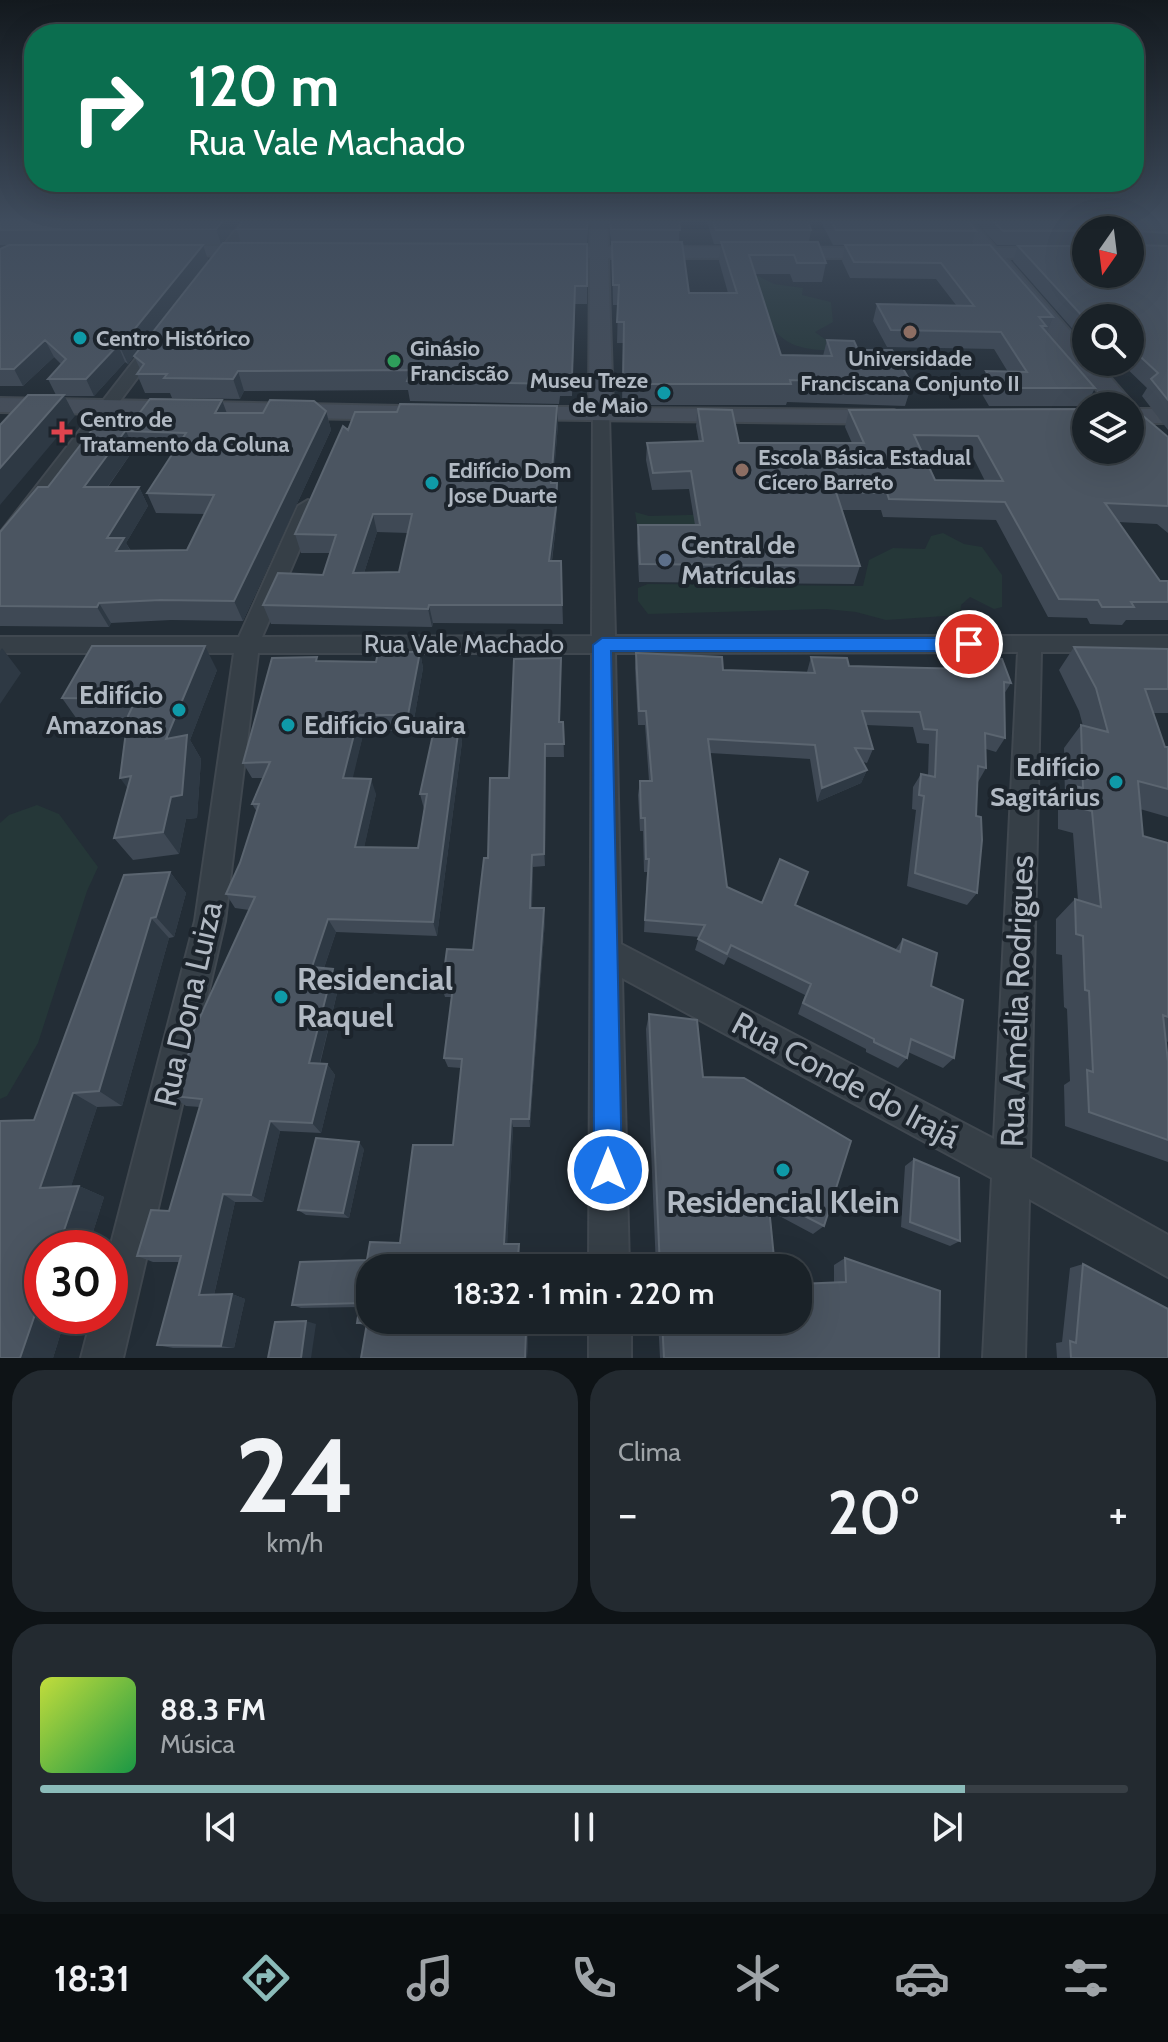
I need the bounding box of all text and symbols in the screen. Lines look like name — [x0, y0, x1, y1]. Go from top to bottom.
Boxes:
text: 120 m — [188, 52, 339, 120]
icon: right — [56, 56, 160, 160]
text: Rua Vale Machado — [188, 120, 465, 164]
north arrow — [1072, 216, 1144, 288]
map controls — [1072, 216, 1144, 464]
button: search — [1072, 304, 1144, 376]
marker: Universidade Franciscana Conjunto II — [901, 323, 919, 341]
place label: Centro Histórico — [96, 325, 250, 352]
marker: Centro Histórico — [71, 329, 89, 347]
place label: Ginásio Franciscão — [410, 335, 509, 387]
place label: Universidade Franciscana Conjunto II — [800, 345, 1020, 397]
marker: Ginásio Franciscão — [385, 352, 403, 370]
place label: Museu Treze de Maio — [530, 367, 648, 419]
marker: Museu Treze de Maio — [655, 384, 673, 402]
button: layers — [1072, 392, 1144, 464]
place label: Centro de Tratamento da Coluna — [80, 406, 289, 458]
marker: Centro de Tratamento da Coluna — [51, 421, 73, 443]
place label: Escola Básica Estadual Cícero Barreto — [758, 444, 971, 496]
place label: Edifício Dom Jose Duarte — [447, 457, 571, 509]
marker: Escola Básica Estadual Cícero Barreto — [733, 461, 751, 479]
marker: Edifício Dom Jose Duarte — [423, 474, 441, 492]
place label: Central de Matrículas — [681, 529, 796, 591]
marker: Central de Matrículas — [656, 551, 674, 569]
pin — [935, 610, 1003, 678]
icon: arrive — [947, 622, 991, 666]
street label: Rua Vale Machado — [364, 628, 564, 660]
place label: Edifício Amazonas — [46, 679, 163, 741]
marker: Edifício Amazonas — [170, 701, 188, 719]
place label: Edifício Guaira — [304, 709, 466, 741]
marker: Edifício Guaira — [279, 716, 297, 734]
place label: Edifício Sagitárius — [990, 751, 1100, 813]
marker: Edifício Sagitárius — [1107, 773, 1125, 791]
street label: Rua Amélia Rodrigues — [992, 854, 1041, 1148]
street label: Rua Dona Luiza — [145, 897, 230, 1110]
place label: Residencial Raquel — [297, 959, 453, 1035]
marker: Residencial Raquel — [272, 988, 290, 1006]
street label: Rua Conde do Irajá — [726, 1003, 967, 1156]
position arrow — [566, 1128, 650, 1212]
marker: Residencial Klein — [774, 1161, 792, 1179]
place label: Residencial Klein — [666, 1182, 900, 1221]
speed limit sign: 30 — [24, 1230, 128, 1334]
text: 18:32 · 1 min · 220 m — [454, 1275, 714, 1312]
text: 24 — [235, 1412, 355, 1538]
text: Clima — [618, 1436, 681, 1468]
text: 20° — [827, 1476, 919, 1549]
text: − — [618, 1487, 637, 1540]
text: + — [1109, 1487, 1128, 1540]
text: km/h — [267, 1527, 323, 1559]
text: 88.3 FM — [160, 1691, 266, 1728]
text: Música — [160, 1728, 235, 1760]
icon: previous — [199, 1805, 243, 1849]
icon: pause — [562, 1805, 606, 1849]
icon: next — [925, 1805, 969, 1849]
icon: directions — [238, 1950, 294, 2006]
icon: music — [402, 1950, 458, 2006]
icon: phone — [566, 1950, 622, 2006]
icon: climate — [730, 1950, 786, 2006]
icon: car — [894, 1950, 950, 2006]
icon: filters — [1058, 1950, 1114, 2006]
text: 18:31 — [54, 1956, 130, 2000]

